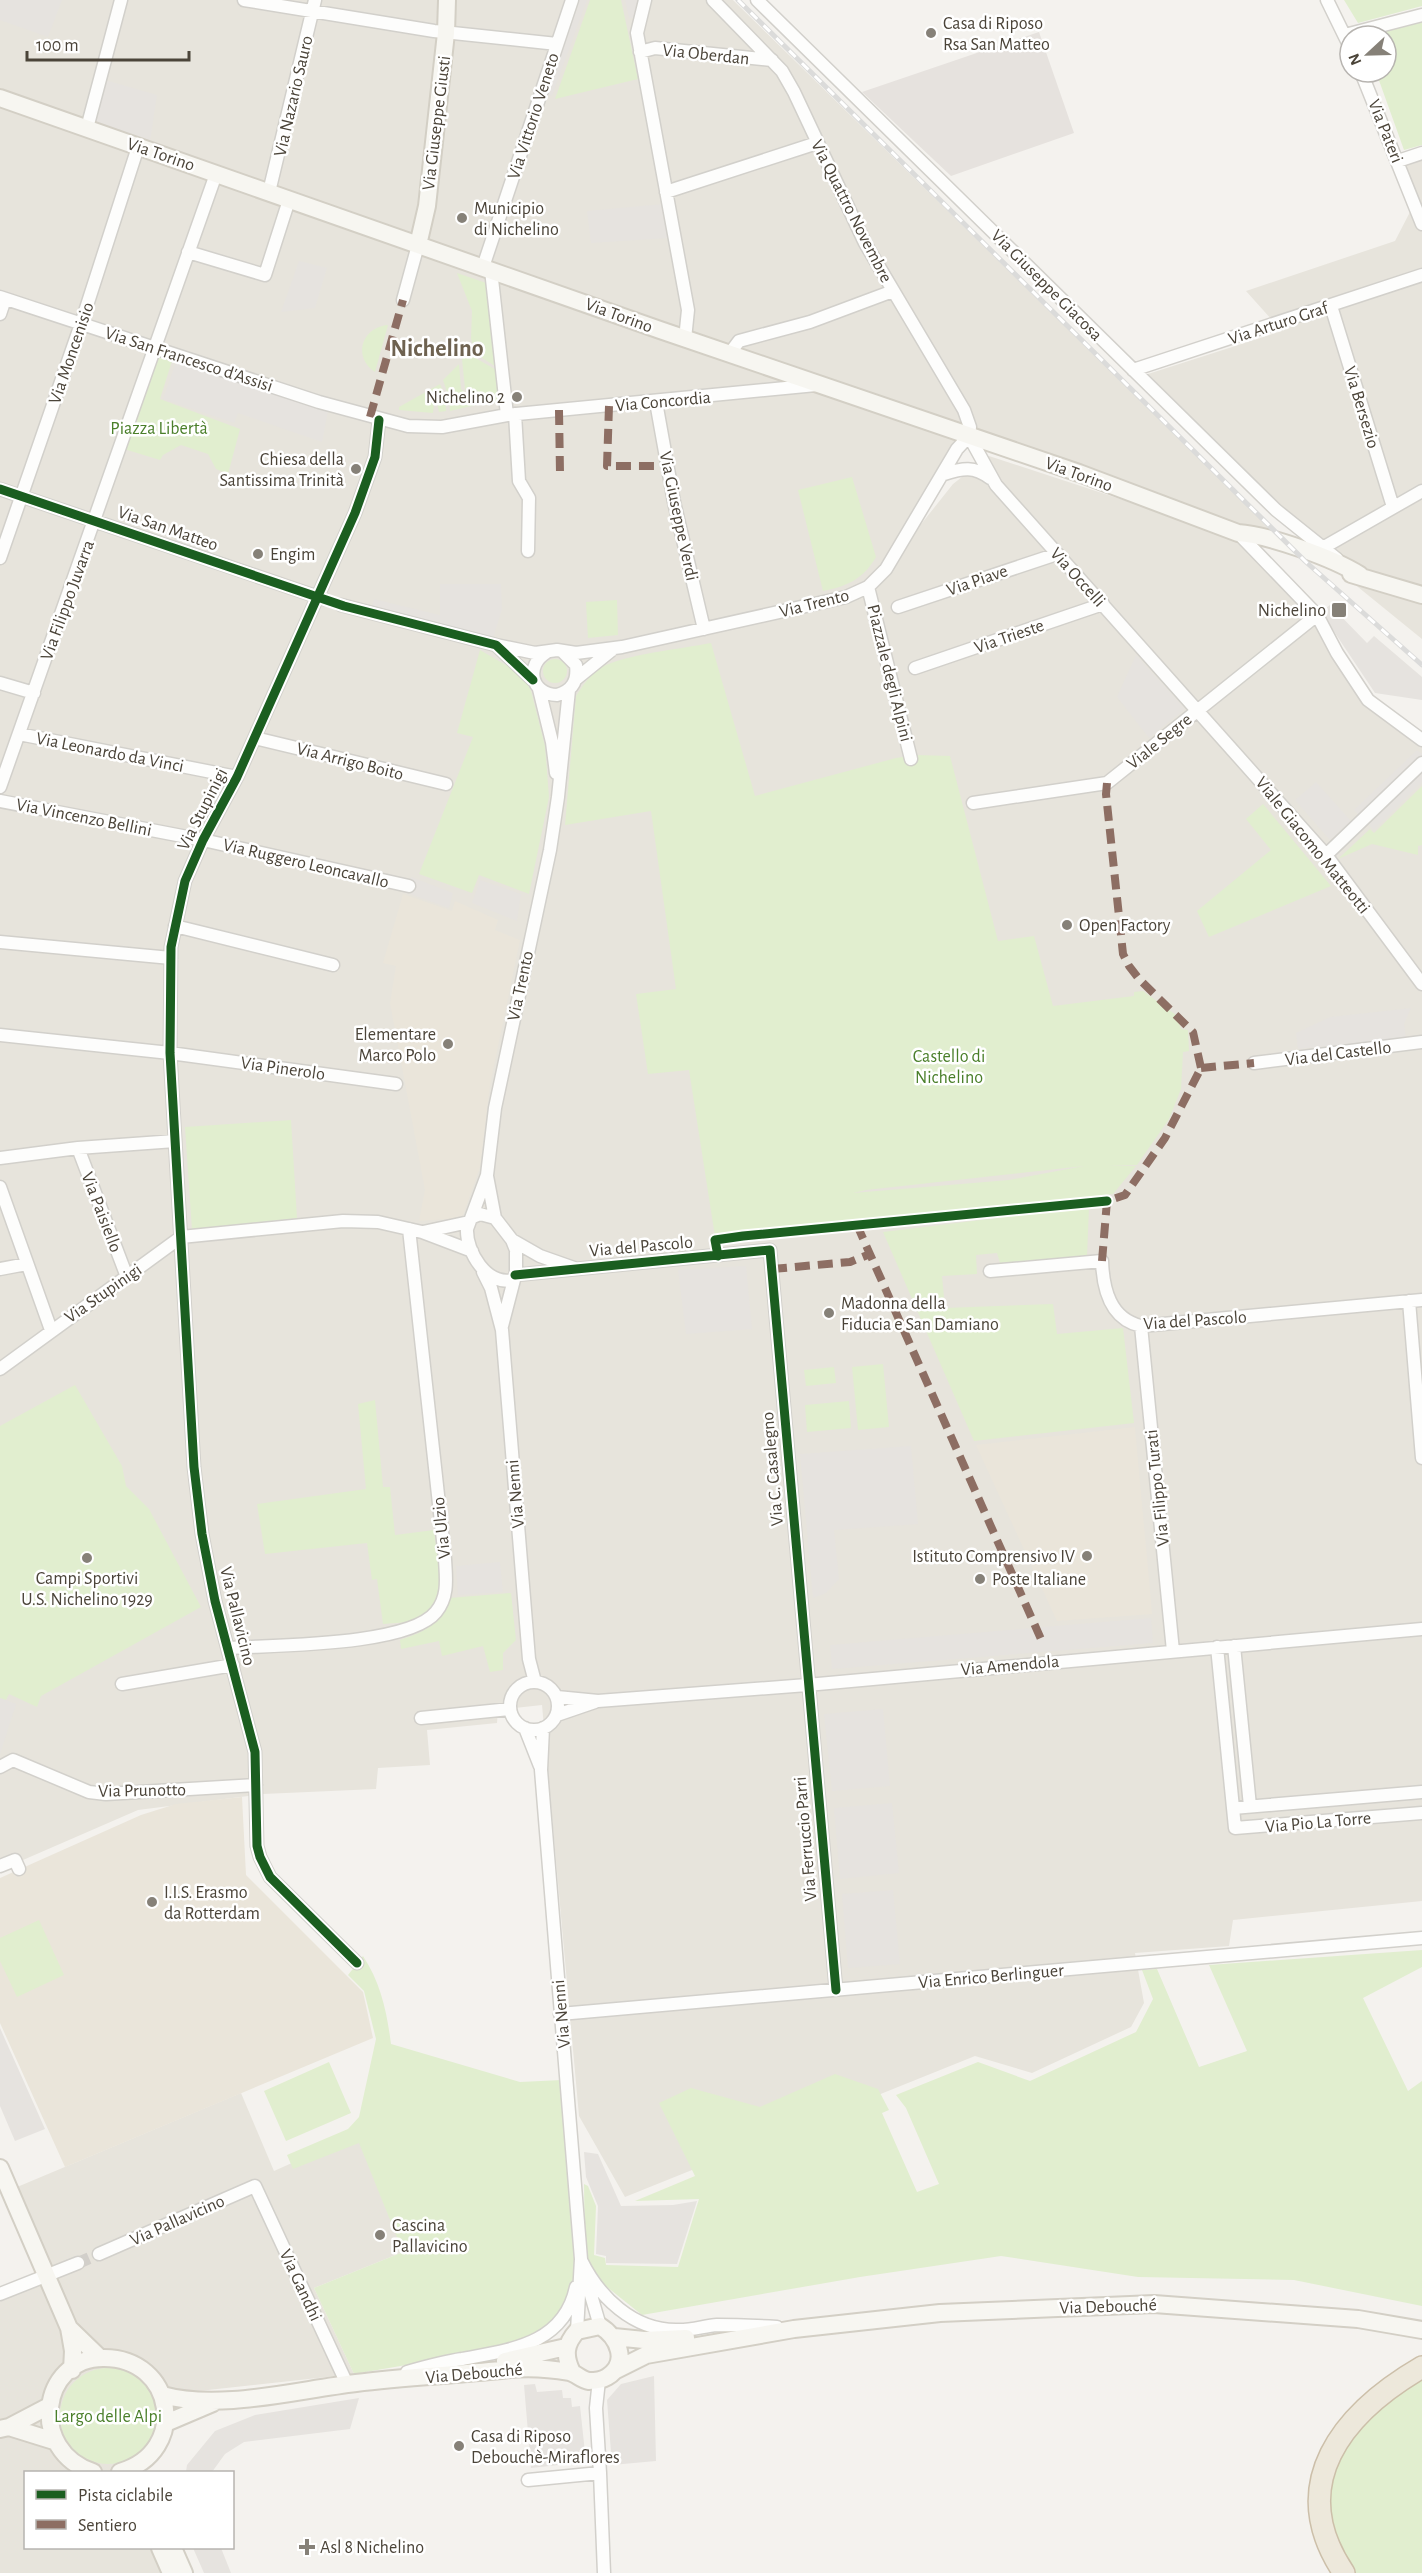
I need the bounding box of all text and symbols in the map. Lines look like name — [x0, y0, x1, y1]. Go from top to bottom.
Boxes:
place label: Casa di Riposo Rsa San Matteo — [943, 15, 1050, 54]
scale bar — [27, 24, 189, 62]
north arrow — [1338, 24, 1398, 84]
marker: Casa di Riposo Rsa San Matteo — [924, 26, 938, 40]
street label: Via Nazario Sauro — [271, 34, 317, 159]
text: 100 m — [36, 37, 79, 55]
street label: Via Oberdan — [662, 41, 750, 69]
street label: Via Vittorio Veneto — [505, 51, 563, 182]
text: N — [1346, 51, 1365, 67]
street label: Via Giuseppe Giusti — [420, 55, 454, 192]
street label: Via Pateri — [1364, 97, 1406, 166]
street label: Via Torino — [124, 135, 197, 175]
street label: Via Quattro Novembre — [807, 137, 895, 286]
place label: Municipio di Nichelino — [474, 200, 559, 239]
marker: Municipio di Nichelino — [455, 211, 469, 225]
street label: Via Giuseppe Giacosa — [987, 227, 1105, 345]
street label: Via Torino — [583, 295, 655, 336]
street label: Via Arturo Graf — [1226, 299, 1332, 349]
street label: Via Moncenisio — [46, 300, 98, 407]
street label: Via San Francesco d'Assisi — [102, 324, 275, 396]
district label: Nichelino — [390, 337, 484, 361]
street label: Via Bersezio — [1340, 364, 1382, 451]
place label: Nichelino 2 — [426, 389, 505, 407]
street label: Via Concordia — [614, 389, 712, 415]
marker: Nichelino 2 — [510, 390, 524, 404]
park label: Piazza Libertà — [110, 420, 208, 438]
street label: Via Giuseppe Verdi — [656, 450, 701, 583]
place label: Chiesa della Santissima Trinità — [219, 451, 344, 490]
street label: Via Torino — [1043, 454, 1115, 495]
marker: Chiesa della Santissima Trinità — [349, 462, 363, 476]
street label: Via San Matteo — [115, 503, 220, 555]
street label: Via Filippo Juvarra — [38, 538, 98, 663]
street label: Via Occelli — [1046, 545, 1108, 611]
place label: Engim — [270, 546, 315, 564]
marker: Engim — [251, 547, 265, 561]
street label: Via Piave — [944, 562, 1010, 600]
street label: Via Trento — [778, 587, 851, 621]
marker: Nichelino — [1330, 601, 1348, 619]
place label: Nichelino — [1258, 602, 1326, 620]
street label: Piazzale degli Alpini — [863, 603, 915, 744]
street label: Via Trieste — [972, 617, 1046, 657]
street label: Viale Segre — [1124, 710, 1195, 773]
street label: Via Leonardo da Vinci — [34, 730, 185, 776]
street label: Via Arrigo Boito — [294, 740, 405, 784]
street label: Via Stupinigi — [175, 765, 231, 853]
street label: Viale Giacomo Matteotti — [1252, 774, 1373, 917]
street label: Via Vincenzo Bellini — [14, 796, 153, 840]
street label: Via Ruggero Leoncavallo — [221, 836, 391, 892]
place label: Open Factory — [1079, 917, 1171, 935]
marker: Open Factory — [1060, 918, 1074, 932]
street label: Via Trento — [505, 949, 537, 1023]
place label: Elementare Marco Polo — [355, 1026, 436, 1065]
marker: Elementare Marco Polo — [441, 1037, 455, 1051]
street label: Via del Castello — [1284, 1039, 1392, 1069]
park label: Castello di Nichelino — [913, 1048, 985, 1087]
street label: Via Pinerolo — [240, 1054, 326, 1084]
street label: Via Paisiello — [78, 1170, 125, 1255]
street label: Via del Pascolo — [589, 1233, 694, 1260]
street label: Via Stupinigi — [62, 1261, 145, 1327]
place label: Madonna della Fiducia e San Damiano — [841, 1295, 999, 1334]
marker: Madonna della Fiducia e San Damiano — [822, 1306, 836, 1320]
street label: Via del Pascolo — [1143, 1308, 1248, 1334]
street label: Via C. Casalegno — [759, 1411, 787, 1527]
street label: Via Filippo Turati — [1143, 1429, 1173, 1547]
street label: Via Nenni — [504, 1459, 528, 1529]
street label: Via Ulzio — [430, 1496, 454, 1560]
place label: Istituto Comprensivo IV — [912, 1548, 1076, 1566]
marker: Istituto Comprensivo IV — [1080, 1549, 1094, 1563]
marker: Campi Sportivi U.S. Nichelino 1929 — [80, 1551, 94, 1565]
street label: Via Pallavicino — [216, 1565, 258, 1668]
place label: Campi Sportivi U.S. Nichelino 1929 — [21, 1570, 153, 1609]
place label: Poste Italiane — [992, 1571, 1086, 1589]
marker: Poste Italiane — [973, 1572, 987, 1586]
street label: Via Amendola — [960, 1653, 1060, 1679]
street label: Via Ferruccio Parri — [792, 1776, 820, 1902]
street label: Via Prunotto — [98, 1781, 186, 1801]
street label: Via Pio La Torre — [1264, 1809, 1372, 1837]
place label: I.I.S. Erasmo da Rotterdam — [164, 1884, 260, 1923]
marker: I.I.S. Erasmo da Rotterdam — [145, 1895, 159, 1909]
street label: Via Enrico Berlinguer — [918, 1962, 1065, 1992]
street label: Via Nenni — [550, 1979, 574, 2049]
street label: Via Pallavicino — [127, 2192, 228, 2250]
place label: Cascina Pallavicino — [392, 2217, 468, 2256]
marker: Cascina Pallavicino — [373, 2228, 387, 2242]
street label: Via Gandhi — [276, 2247, 324, 2324]
street label: Via Debouché — [1059, 2296, 1157, 2318]
street label: Via Debouché — [425, 2361, 523, 2387]
park label: Largo delle Alpi — [54, 2408, 162, 2426]
place label: Casa di Riposo Debouchè-Miraflores — [471, 2428, 620, 2467]
marker: Casa di Riposo Debouchè-Miraflores — [452, 2439, 466, 2453]
legend — [24, 2471, 234, 2549]
text: Pista ciclabile — [78, 2487, 173, 2505]
text: Sentiero — [78, 2517, 137, 2535]
marker: Asl 8 Nichelino — [298, 2538, 316, 2556]
place label: Asl 8 Nichelino — [320, 2539, 424, 2557]

